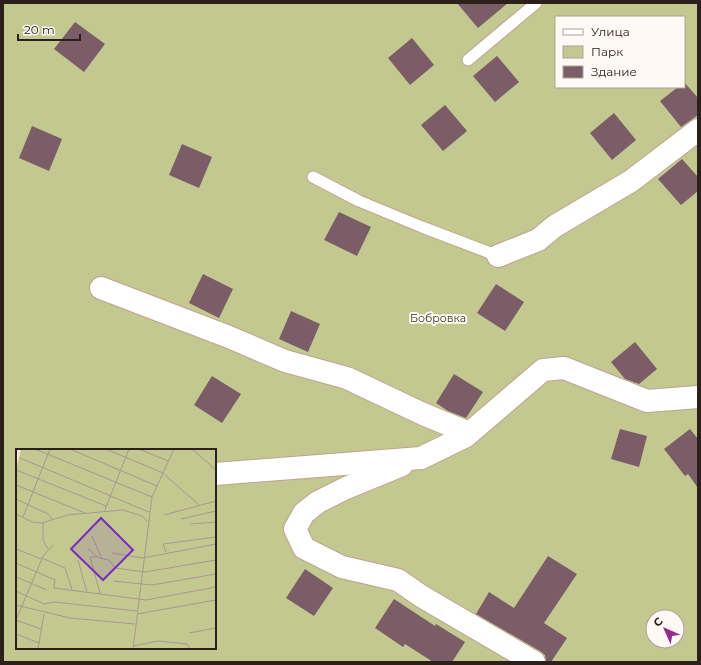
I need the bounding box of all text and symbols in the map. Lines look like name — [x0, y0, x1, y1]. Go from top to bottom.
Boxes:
scale bar — [18, 16, 80, 42]
legend — [555, 16, 685, 88]
text: 20 m — [24, 22, 55, 37]
text: Улица — [591, 24, 630, 39]
text: Парк — [591, 44, 623, 59]
text: Здание — [591, 64, 637, 79]
park label: Бобровка — [410, 311, 466, 325]
inset map — [16, 449, 216, 649]
north arrow — [645, 609, 685, 649]
text: С — [650, 614, 666, 630]

